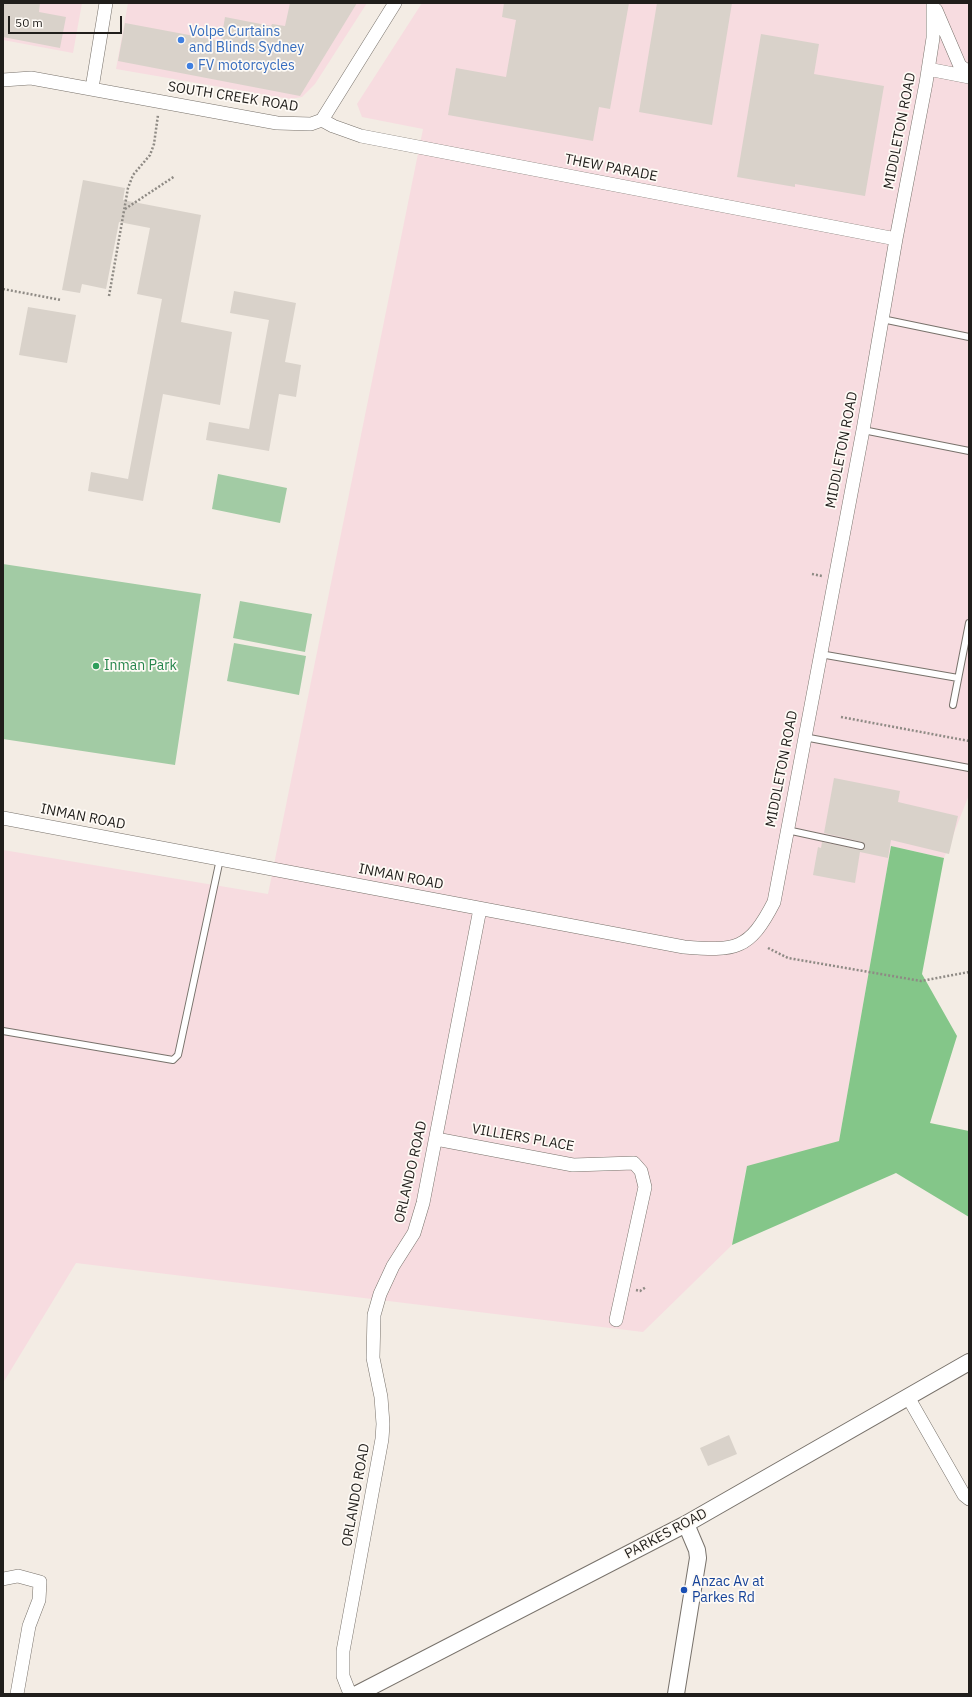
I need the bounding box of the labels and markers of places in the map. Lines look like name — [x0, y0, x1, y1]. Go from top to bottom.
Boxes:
place label: Volpe Curtains and Blinds Sydney — [189, 24, 304, 56]
marker: Volpe Curtains and Blinds Sydney — [176, 35, 186, 45]
place label: FV motorcycles — [198, 58, 295, 74]
marker: FV motorcycles — [185, 61, 195, 71]
place label: Inman Park — [104, 658, 177, 674]
marker: Inman Park — [91, 661, 101, 671]
place label: Anzac Av at Parkes Rd — [692, 1574, 765, 1606]
marker: Anzac Av at Parkes Rd — [679, 1585, 689, 1595]

